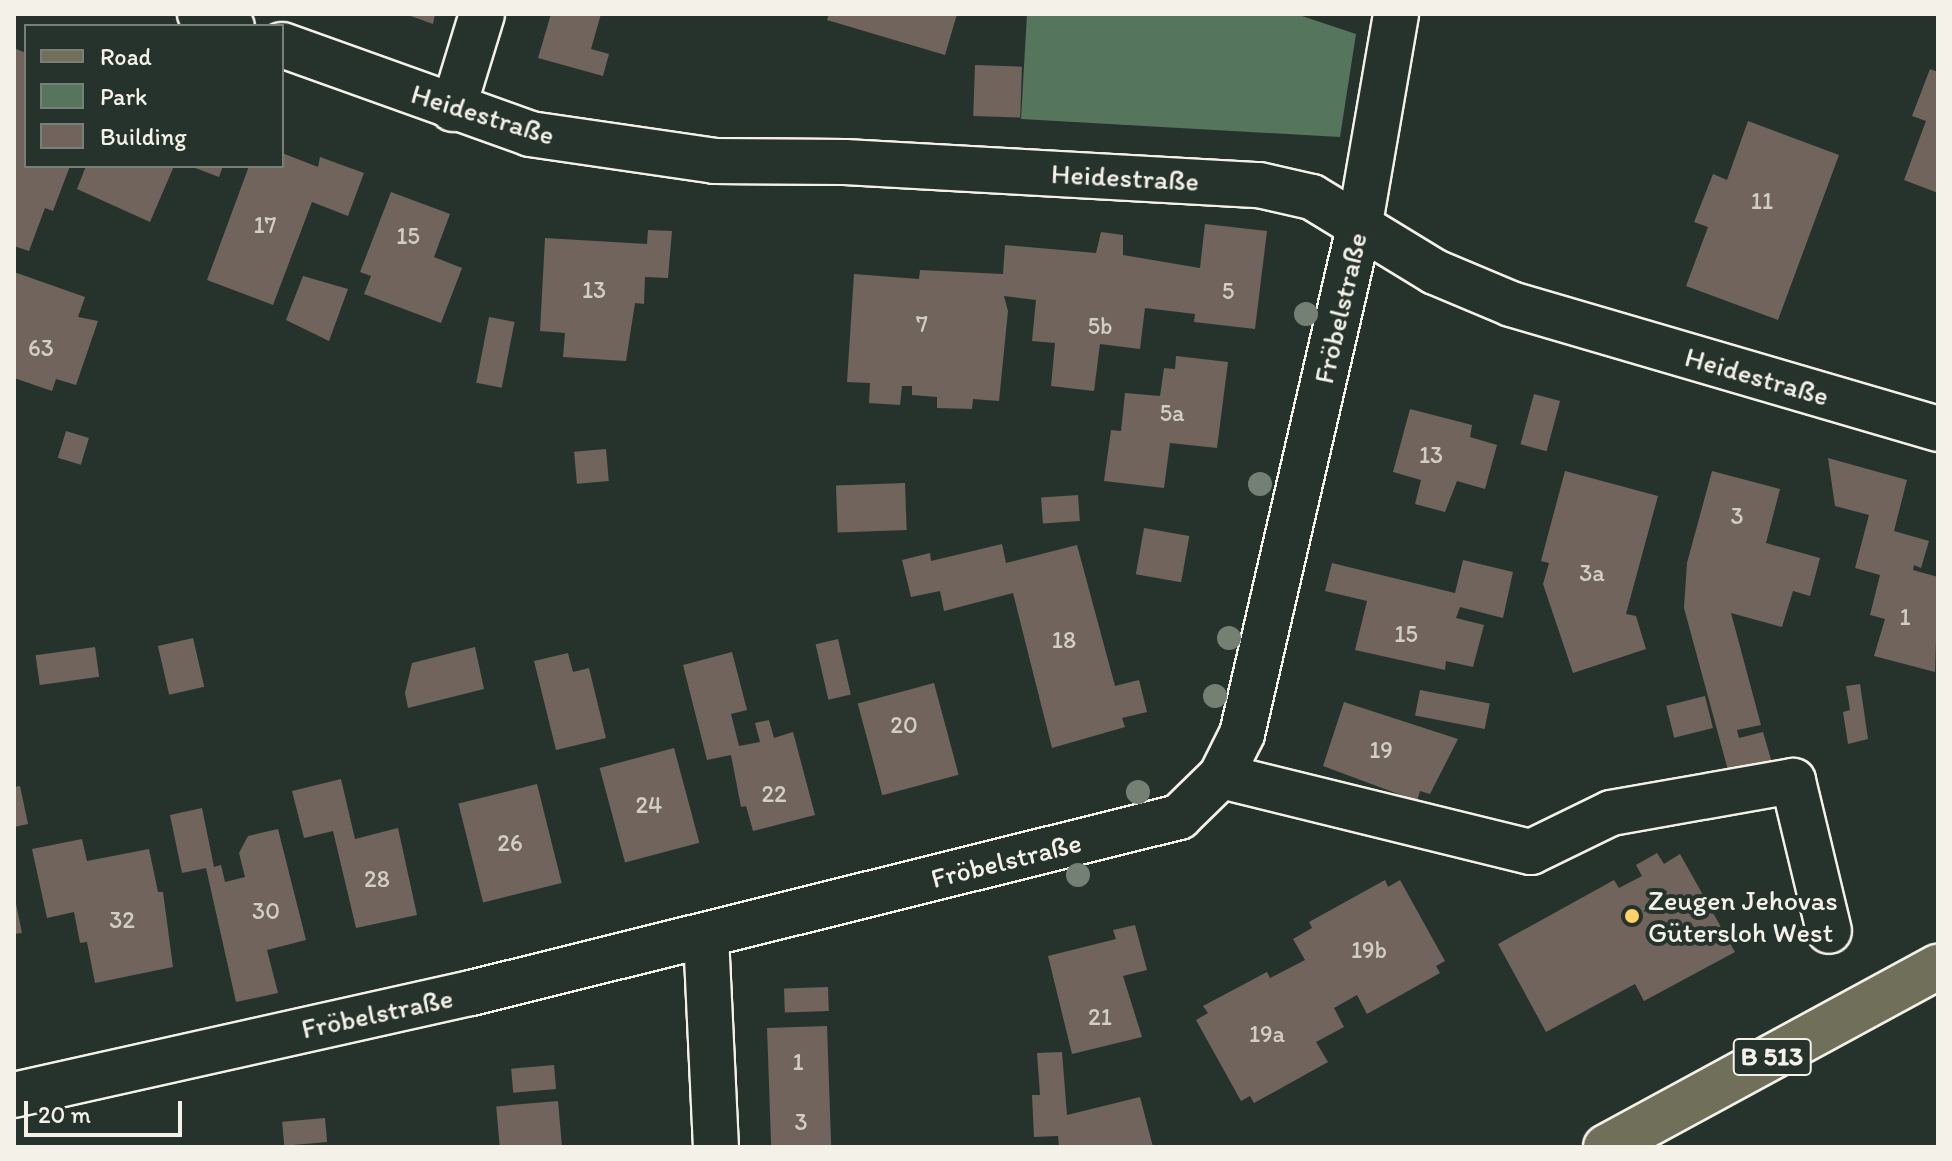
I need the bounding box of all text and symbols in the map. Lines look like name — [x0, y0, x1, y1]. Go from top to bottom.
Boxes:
legend — [24, 24, 284, 168]
text: Road — [100, 42, 152, 71]
street label: Heidestraße — [407, 76, 559, 152]
text: Park — [100, 82, 147, 111]
text: Building — [100, 122, 187, 151]
street label: Heidestraße — [1050, 156, 1200, 198]
house number: 11 — [1751, 187, 1773, 215]
house number: 17 — [253, 211, 277, 239]
house number: 15 — [396, 222, 420, 250]
street label: Fröbelstraße — [1306, 229, 1374, 387]
house number: 13 — [582, 276, 606, 304]
house number: 5 — [1222, 277, 1234, 305]
house number: 7 — [916, 310, 928, 338]
house number: 5b — [1087, 312, 1113, 340]
house number: 63 — [28, 334, 54, 362]
street label: Heidestraße — [1681, 339, 1833, 413]
house number: 5a — [1159, 399, 1185, 427]
house number: 13 — [1419, 441, 1443, 469]
house number: 3 — [1730, 502, 1744, 530]
house number: 3a — [1579, 559, 1605, 587]
house number: 1 — [1899, 603, 1911, 631]
house number: 15 — [1394, 620, 1418, 648]
house number: 18 — [1052, 626, 1076, 654]
house number: 20 — [890, 711, 918, 739]
house number: 19 — [1369, 736, 1393, 764]
house number: 22 — [761, 780, 787, 808]
house number: 24 — [635, 791, 663, 819]
street label: Fröbelstraße — [927, 825, 1085, 895]
house number: 26 — [497, 829, 523, 857]
house number: 28 — [364, 865, 390, 893]
place label: Zeugen Jehovas Gütersloh West — [1648, 883, 1838, 949]
house number: 30 — [252, 897, 280, 925]
house number: 32 — [109, 906, 135, 934]
marker: Zeugen Jehovas Gütersloh West — [1623, 907, 1641, 925]
house number: 19b — [1351, 936, 1387, 964]
street label: Fröbelstraße — [298, 981, 456, 1045]
house number: 21 — [1088, 1003, 1112, 1031]
house number: 19a — [1249, 1020, 1285, 1048]
road number: B 513 — [1732, 1035, 1812, 1079]
house number: 1 — [792, 1048, 804, 1076]
scale bar — [28, 1085, 186, 1135]
text: 20 m — [38, 1100, 91, 1129]
house number: 3 — [794, 1108, 808, 1136]

